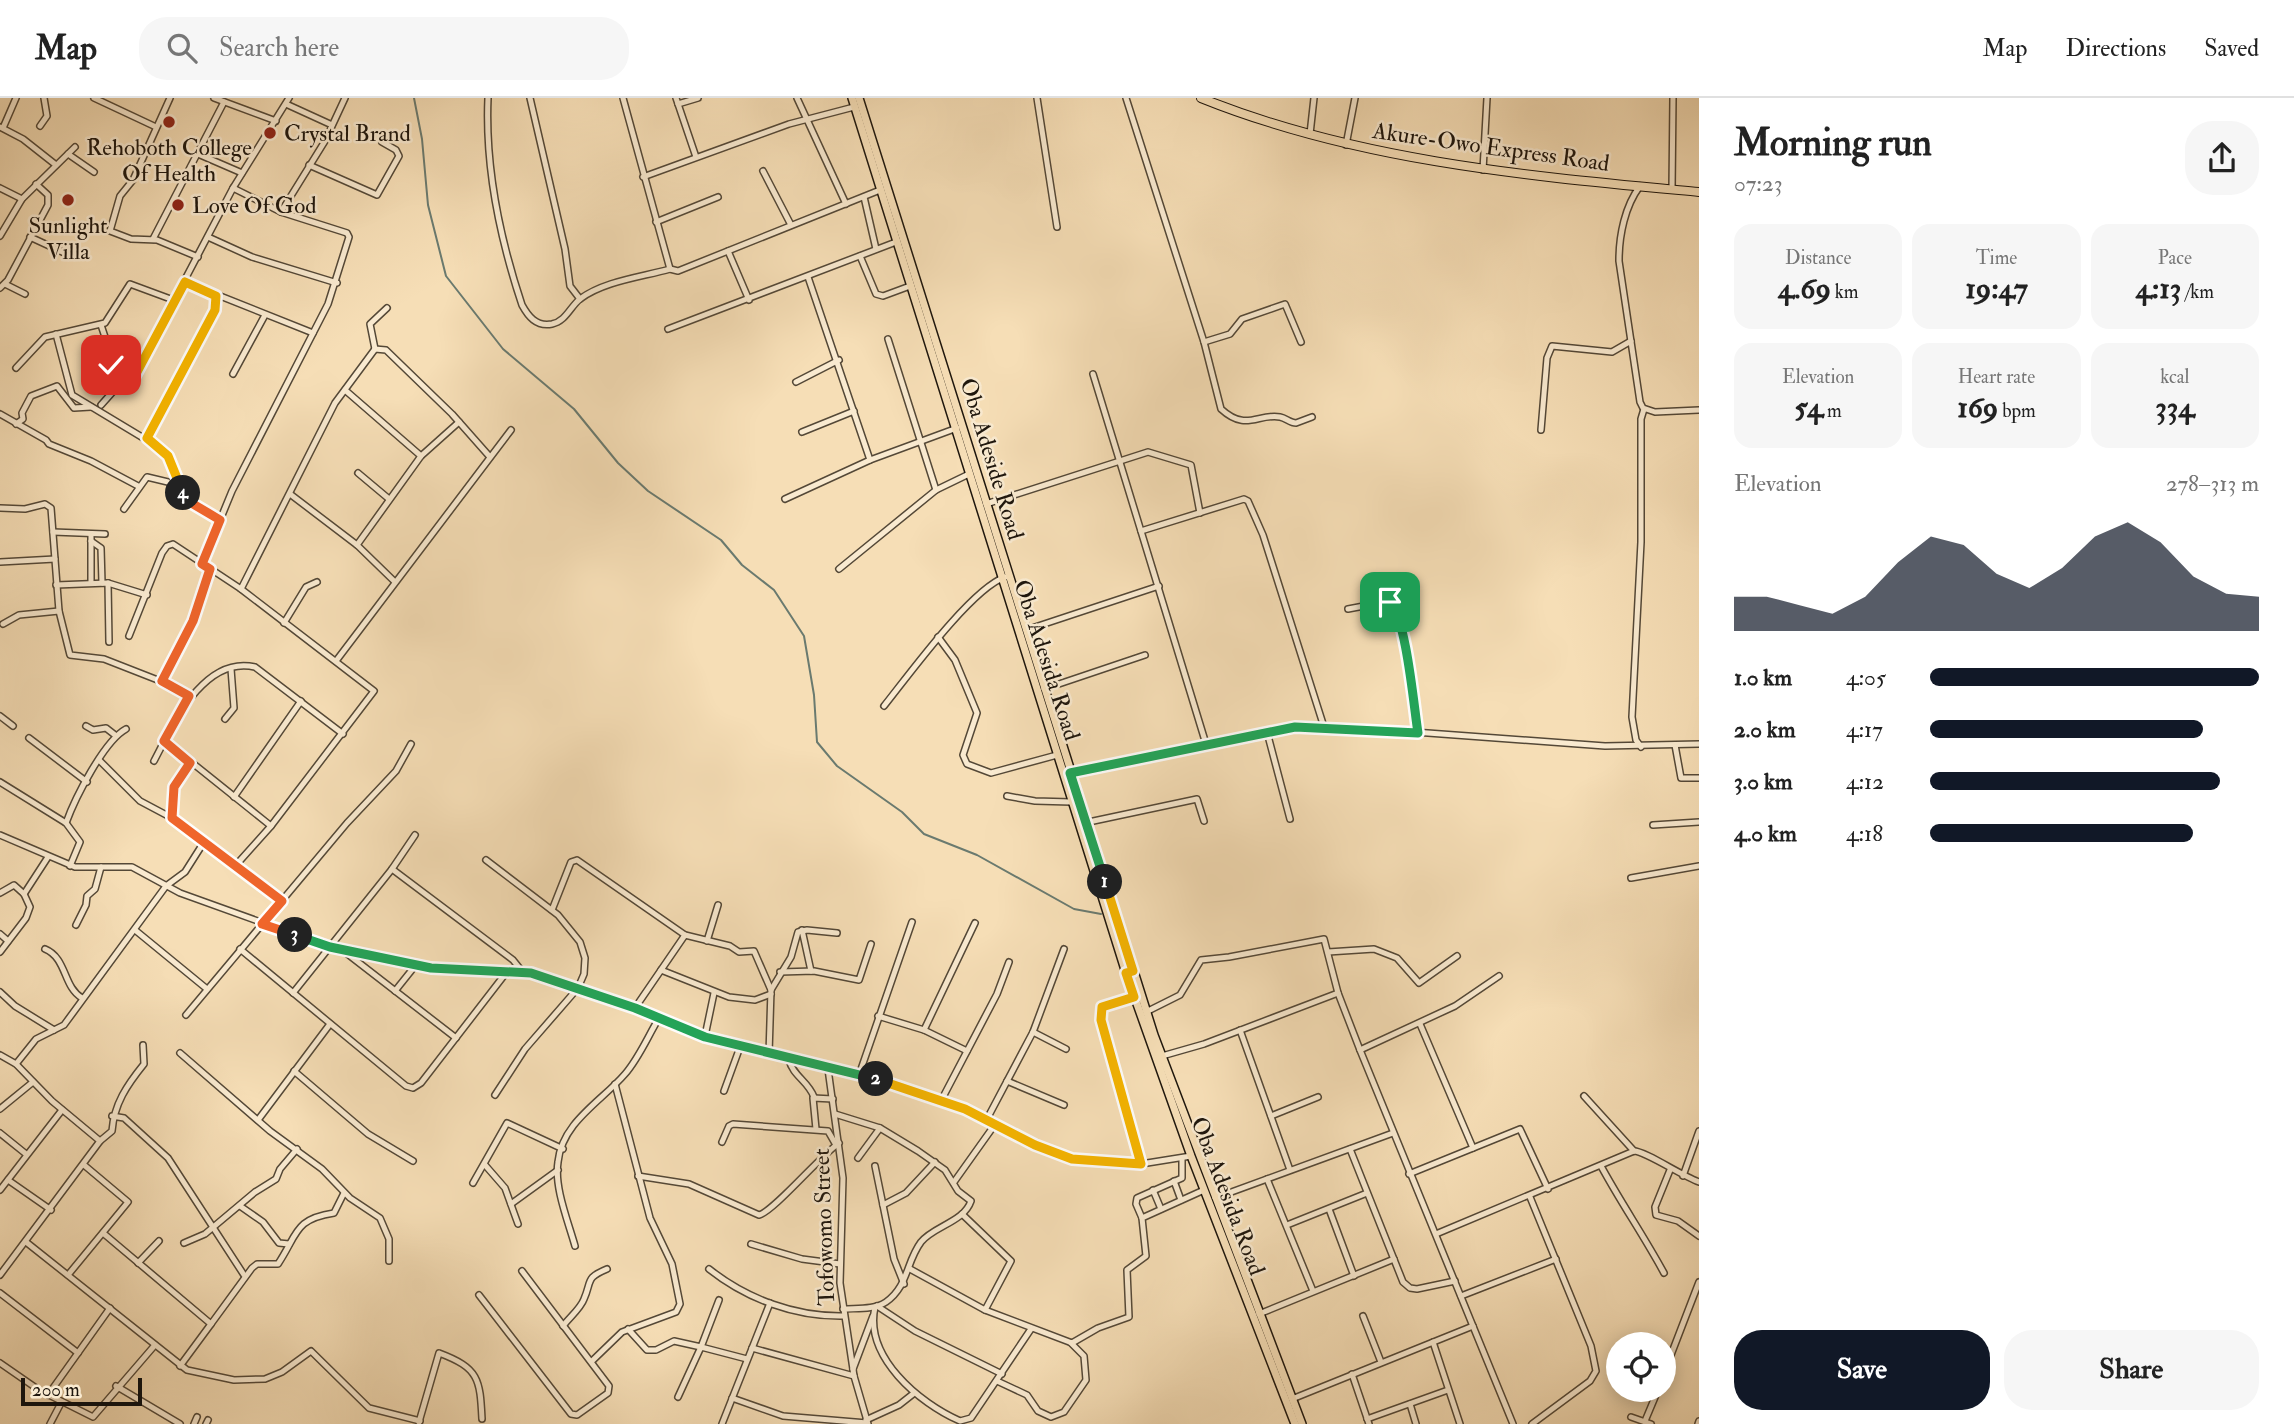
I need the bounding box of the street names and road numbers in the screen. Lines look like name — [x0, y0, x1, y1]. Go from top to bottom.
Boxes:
street label: Akure-Owo Express Road — [1370, 116, 1611, 179]
street label: Oba Adeside Road — [954, 375, 1030, 543]
street label: Oba Adesida Road — [1007, 576, 1087, 744]
street label: Oba Adesida Road — [1184, 1113, 1272, 1279]
street label: Tofowomo Street — [807, 1148, 841, 1306]

